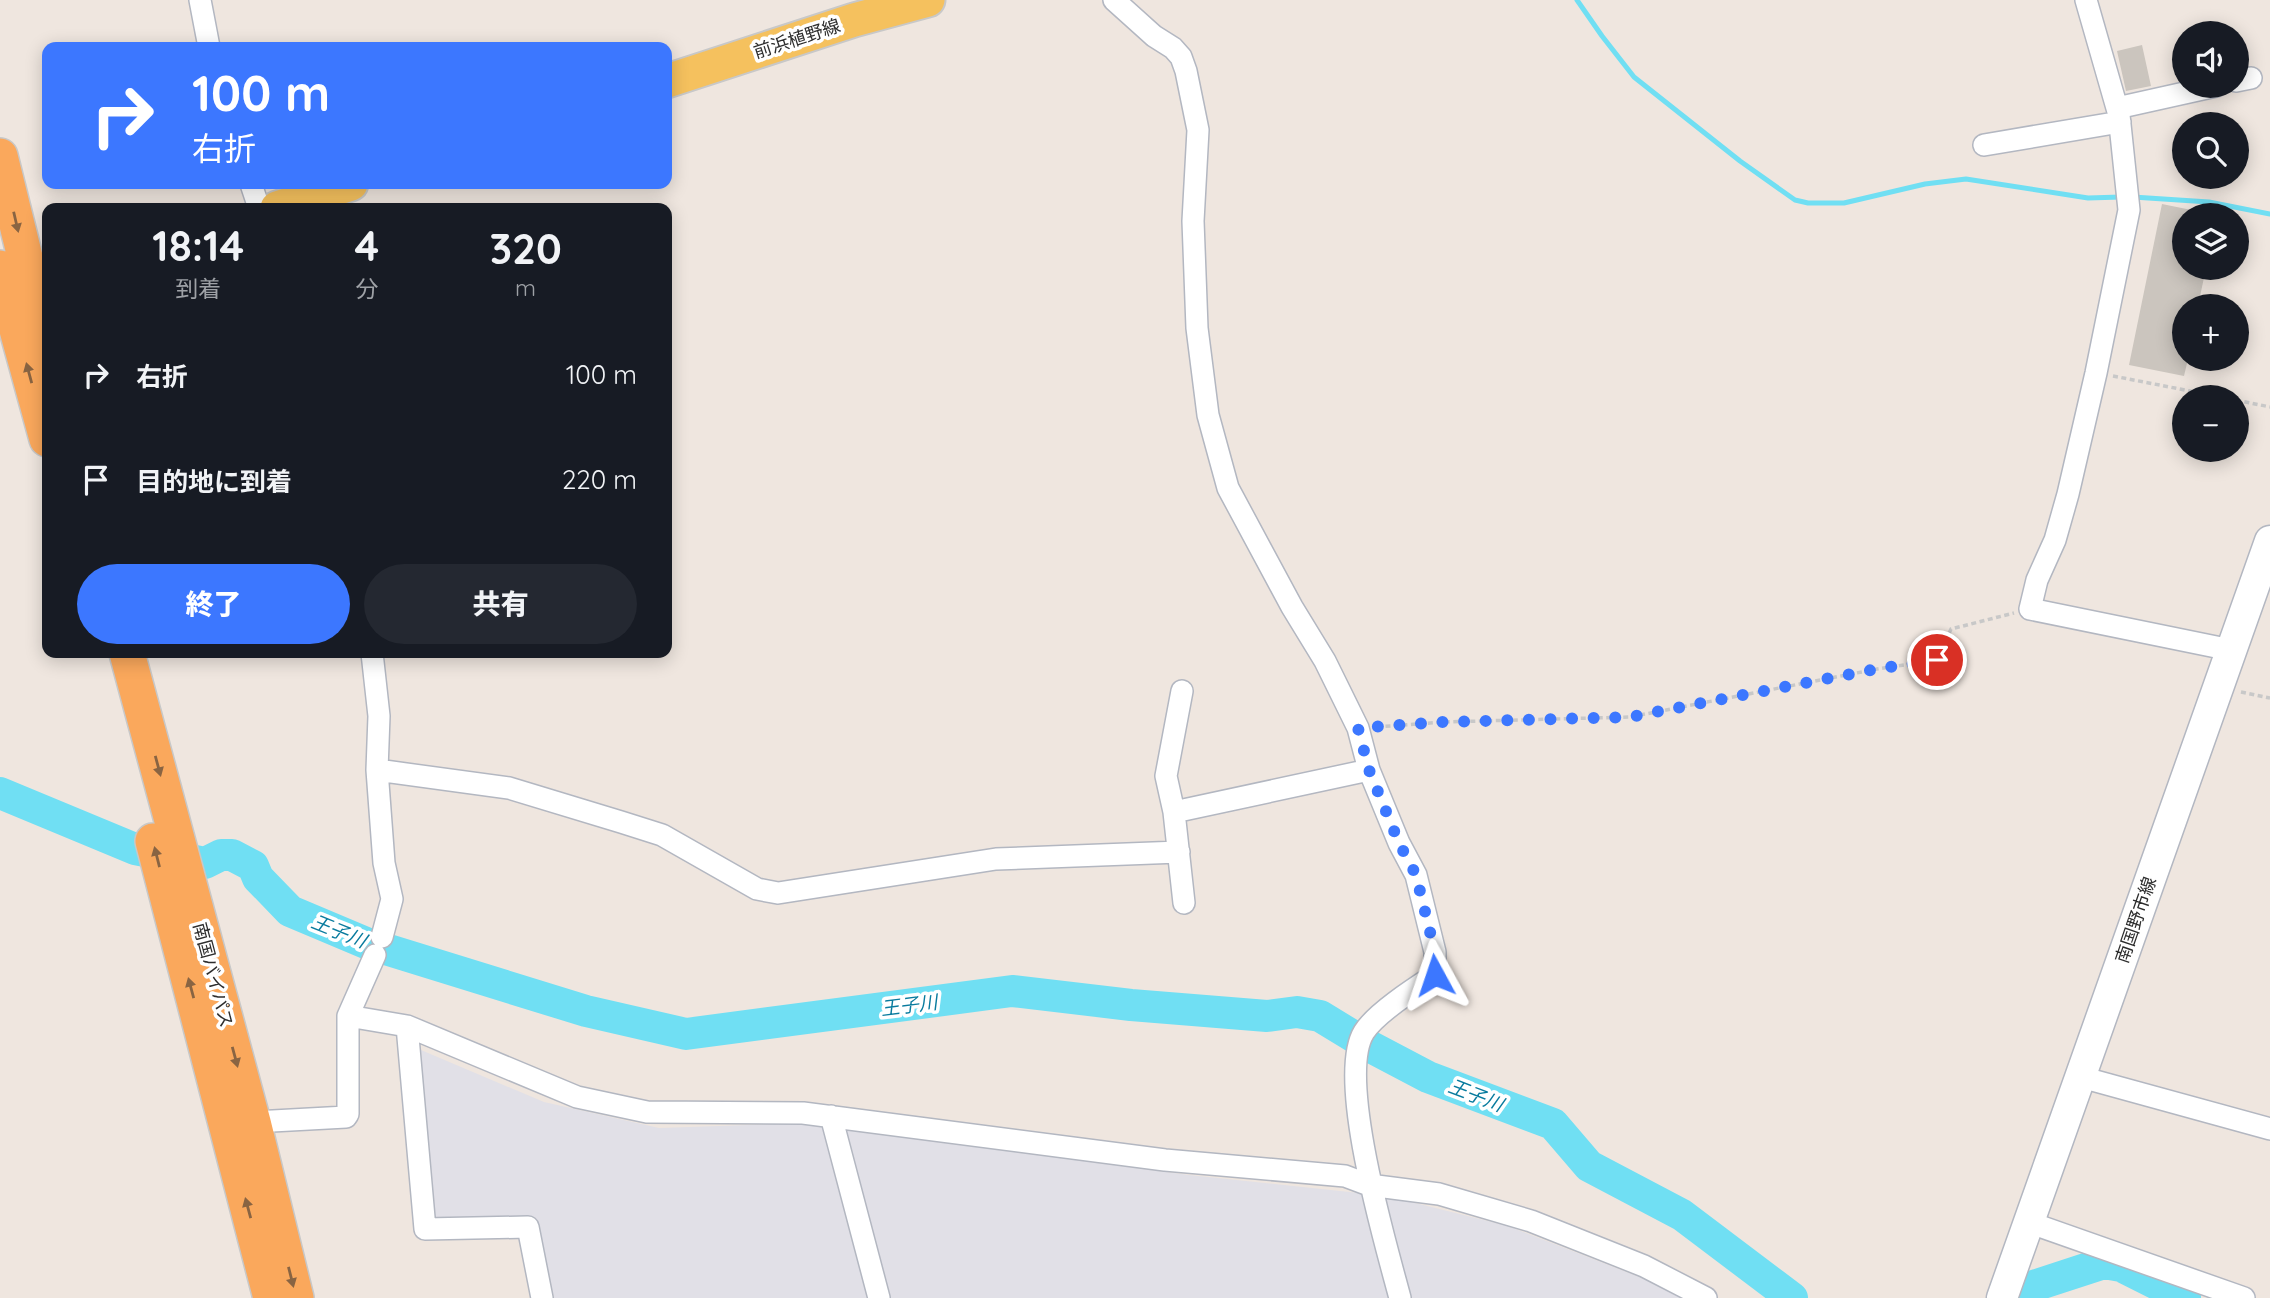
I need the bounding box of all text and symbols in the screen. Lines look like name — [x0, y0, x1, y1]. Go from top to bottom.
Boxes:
street label: 前浜植野線 — [750, 14, 843, 63]
map controls — [2172, 21, 2249, 462]
button: sound — [2172, 21, 2249, 98]
text: 100 m — [192, 62, 330, 123]
icon: right — [77, 70, 168, 161]
button: search — [2172, 112, 2249, 189]
text: 右折 — [192, 128, 256, 168]
button: layers — [2172, 203, 2249, 280]
one-way arrow — [10, 211, 21, 233]
text: 18:14 — [152, 219, 244, 272]
text: 4 — [354, 219, 379, 272]
text: 320 — [489, 222, 562, 275]
text: m — [515, 273, 536, 302]
text: 到着 — [175, 274, 221, 303]
text: 分 — [355, 274, 378, 303]
button: + — [2172, 294, 2249, 371]
icon: right — [77, 356, 115, 394]
text: 100 m — [566, 358, 637, 391]
text: 右折 — [136, 360, 188, 393]
one-way arrow — [23, 362, 34, 384]
button: − — [2172, 385, 2249, 462]
icon: arrive — [77, 461, 115, 499]
text: 220 m — [562, 463, 637, 496]
text: 目的地に到着 — [136, 465, 292, 498]
button: 終了 — [77, 564, 350, 644]
button: 共有 — [364, 564, 637, 644]
pin — [1907, 630, 1967, 690]
icon: arrive — [1918, 641, 1956, 679]
one-way arrow — [153, 756, 163, 777]
one-way arrow — [151, 846, 162, 868]
street label: 南国野市線 — [2110, 874, 2161, 966]
water label: 王子川 — [308, 909, 372, 954]
street label: 南国バイパス — [188, 920, 239, 1030]
position arrow — [1398, 938, 1472, 1012]
one-way arrow — [185, 977, 196, 999]
water label: 王子川 — [879, 989, 941, 1020]
one-way arrow — [231, 1047, 241, 1068]
water label: 王子川 — [1445, 1074, 1509, 1117]
one-way arrow — [242, 1197, 253, 1219]
one-way arrow — [286, 1266, 297, 1288]

